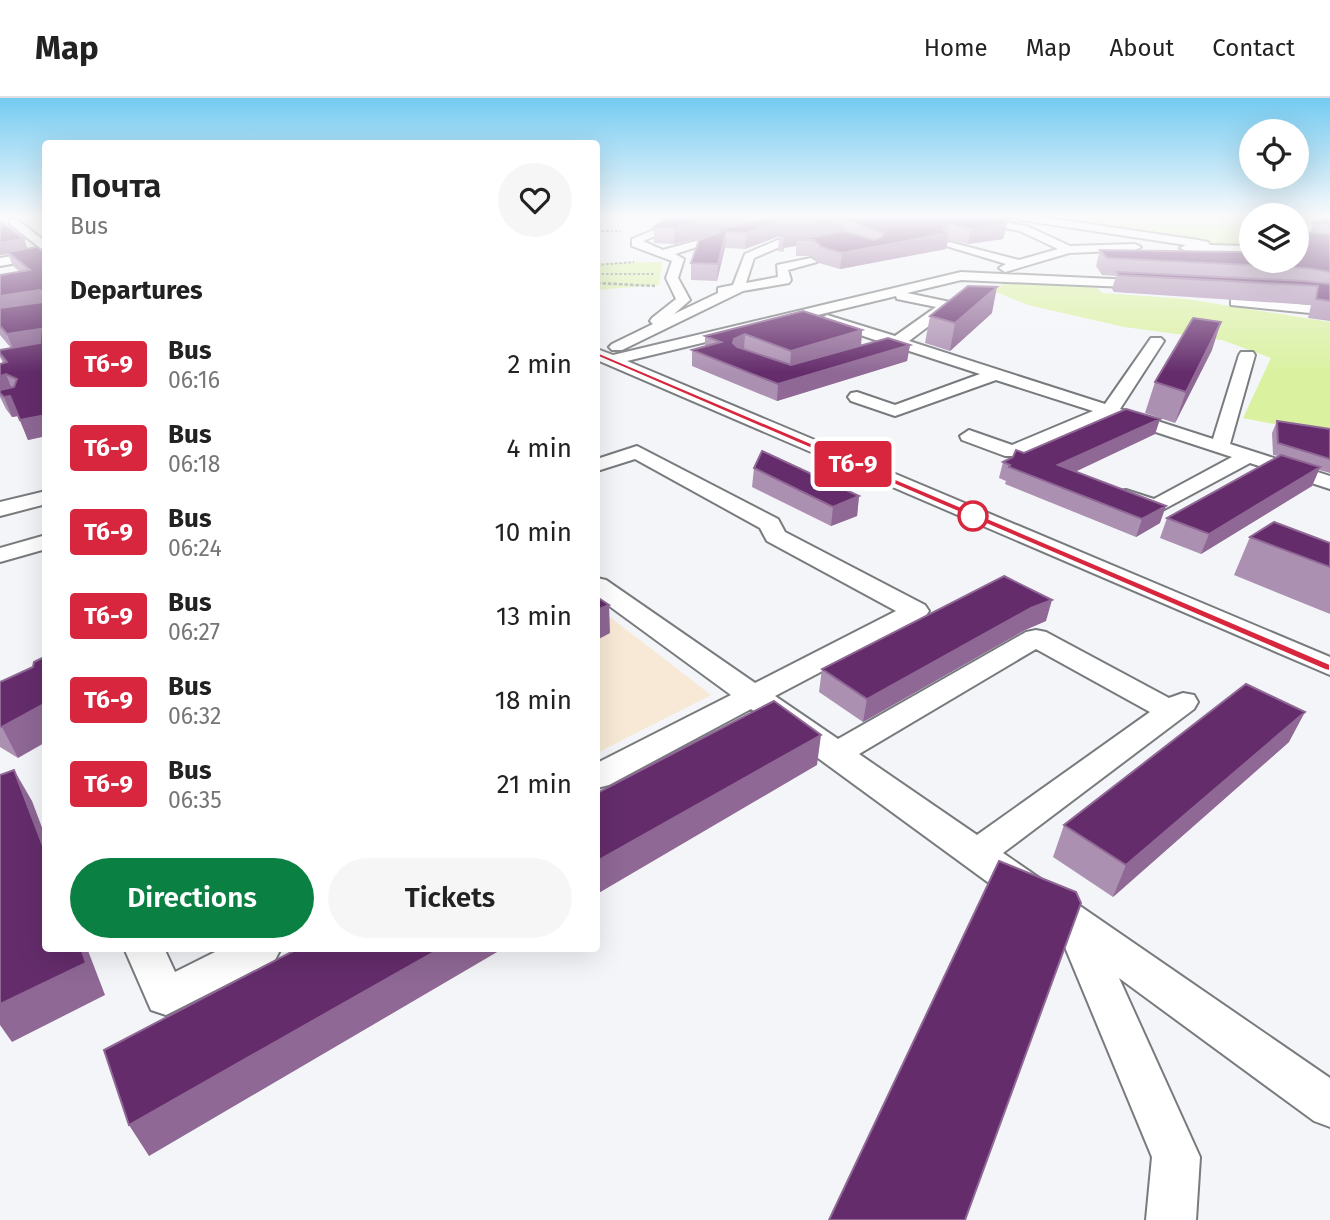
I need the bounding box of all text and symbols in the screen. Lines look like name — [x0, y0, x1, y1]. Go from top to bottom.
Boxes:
text: Map — [35, 28, 99, 68]
text: Home — [924, 34, 988, 62]
text: Map — [1026, 34, 1072, 62]
text: About — [1110, 34, 1174, 62]
text: Contact — [1212, 34, 1295, 62]
map controls — [1239, 119, 1309, 273]
button: locate — [1239, 119, 1309, 189]
button: heart — [498, 163, 572, 237]
text: Почта — [70, 166, 162, 206]
button: layers — [1239, 203, 1309, 273]
text: Bus — [70, 212, 108, 240]
text: Departures — [70, 275, 203, 306]
text: Bus — [168, 335, 211, 366]
text: 2 min — [507, 349, 572, 380]
text: Тб-9 — [84, 350, 133, 378]
text: 06:16 — [168, 366, 220, 394]
text: Bus — [168, 419, 211, 450]
text: 4 min — [506, 433, 572, 464]
text: Тб-9 — [84, 434, 133, 462]
line badge: Тб-9 — [804, 441, 902, 487]
text: 06:18 — [168, 450, 220, 478]
text: Тб-9 — [829, 450, 877, 478]
unlabelled marker — [958, 501, 988, 531]
text: Bus — [168, 503, 211, 534]
text: 10 min — [494, 517, 572, 548]
text: Тб-9 — [84, 518, 133, 546]
text: 06:24 — [168, 534, 222, 562]
text: Bus — [168, 587, 211, 618]
text: 13 min — [496, 601, 572, 632]
text: Тб-9 — [84, 602, 133, 630]
text: 06:27 — [168, 618, 220, 646]
text: Bus — [168, 671, 211, 702]
text: 18 min — [495, 685, 572, 716]
text: Тб-9 — [84, 686, 133, 714]
text: 06:32 — [168, 702, 221, 730]
text: Bus — [168, 755, 211, 786]
text: 21 min — [497, 769, 572, 800]
text: Тб-9 — [84, 770, 133, 798]
text: 06:35 — [168, 786, 222, 814]
button: Directions — [70, 858, 314, 938]
button: Tickets — [328, 858, 572, 938]

